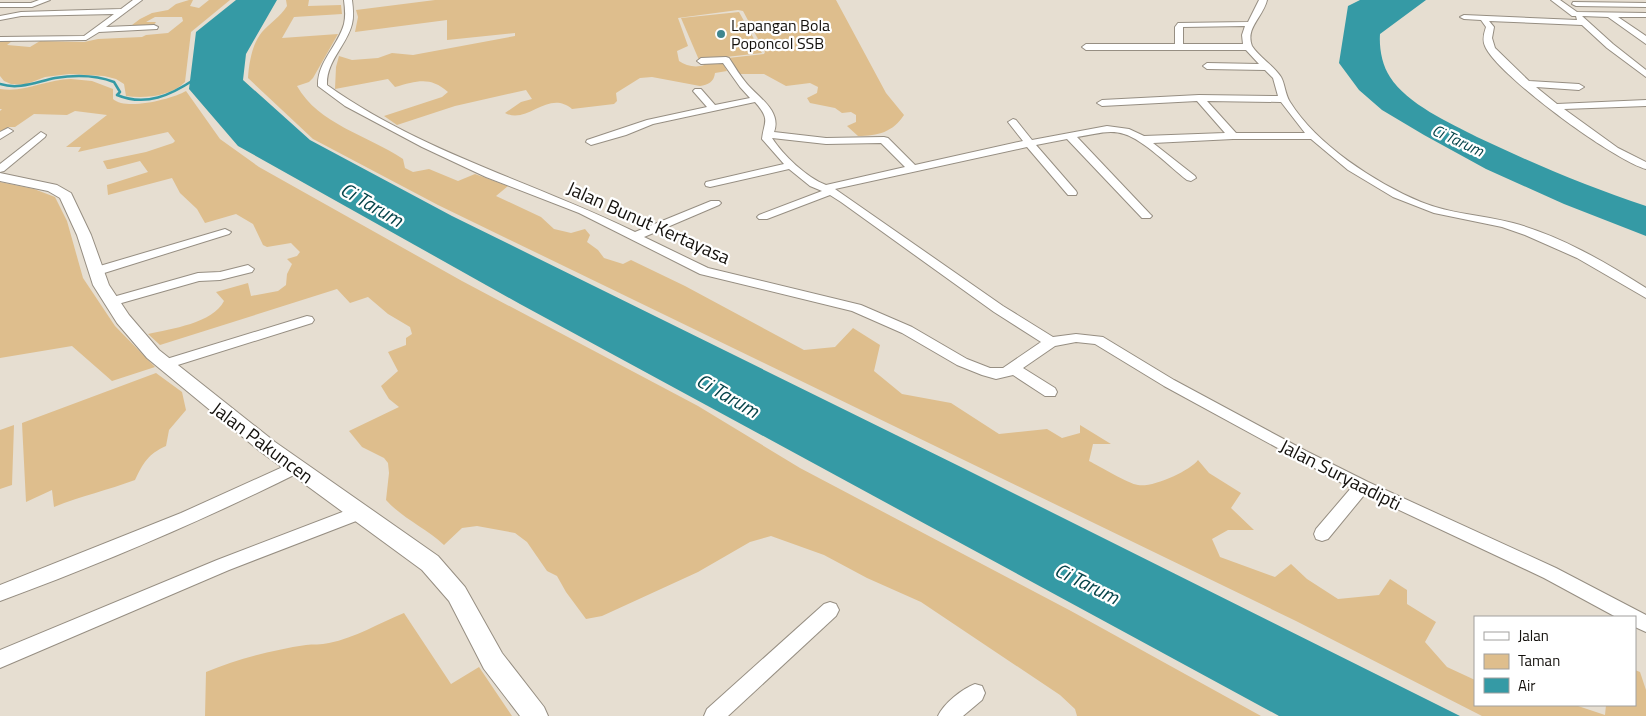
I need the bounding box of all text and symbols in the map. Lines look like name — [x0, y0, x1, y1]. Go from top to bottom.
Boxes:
place label: Lapangan Bola Poponcol SSB — [731, 13, 830, 55]
marker: Lapangan Bola Poponcol SSB — [715, 28, 727, 40]
water label: Ci Tarum — [1428, 118, 1488, 163]
street label: Jalan Bunut Kertayasa — [563, 173, 736, 271]
water label: Ci Tarum — [335, 174, 410, 235]
water label: Ci Tarum — [691, 365, 766, 426]
street label: Jalan Pakuncen — [206, 394, 320, 490]
street label: Jalan Suryaadipti — [1275, 431, 1407, 517]
water label: Ci Tarum — [1050, 554, 1125, 612]
legend — [1474, 616, 1636, 706]
text: Jalan — [1518, 624, 1549, 647]
text: Taman — [1518, 649, 1560, 672]
text: Air — [1518, 674, 1535, 697]

